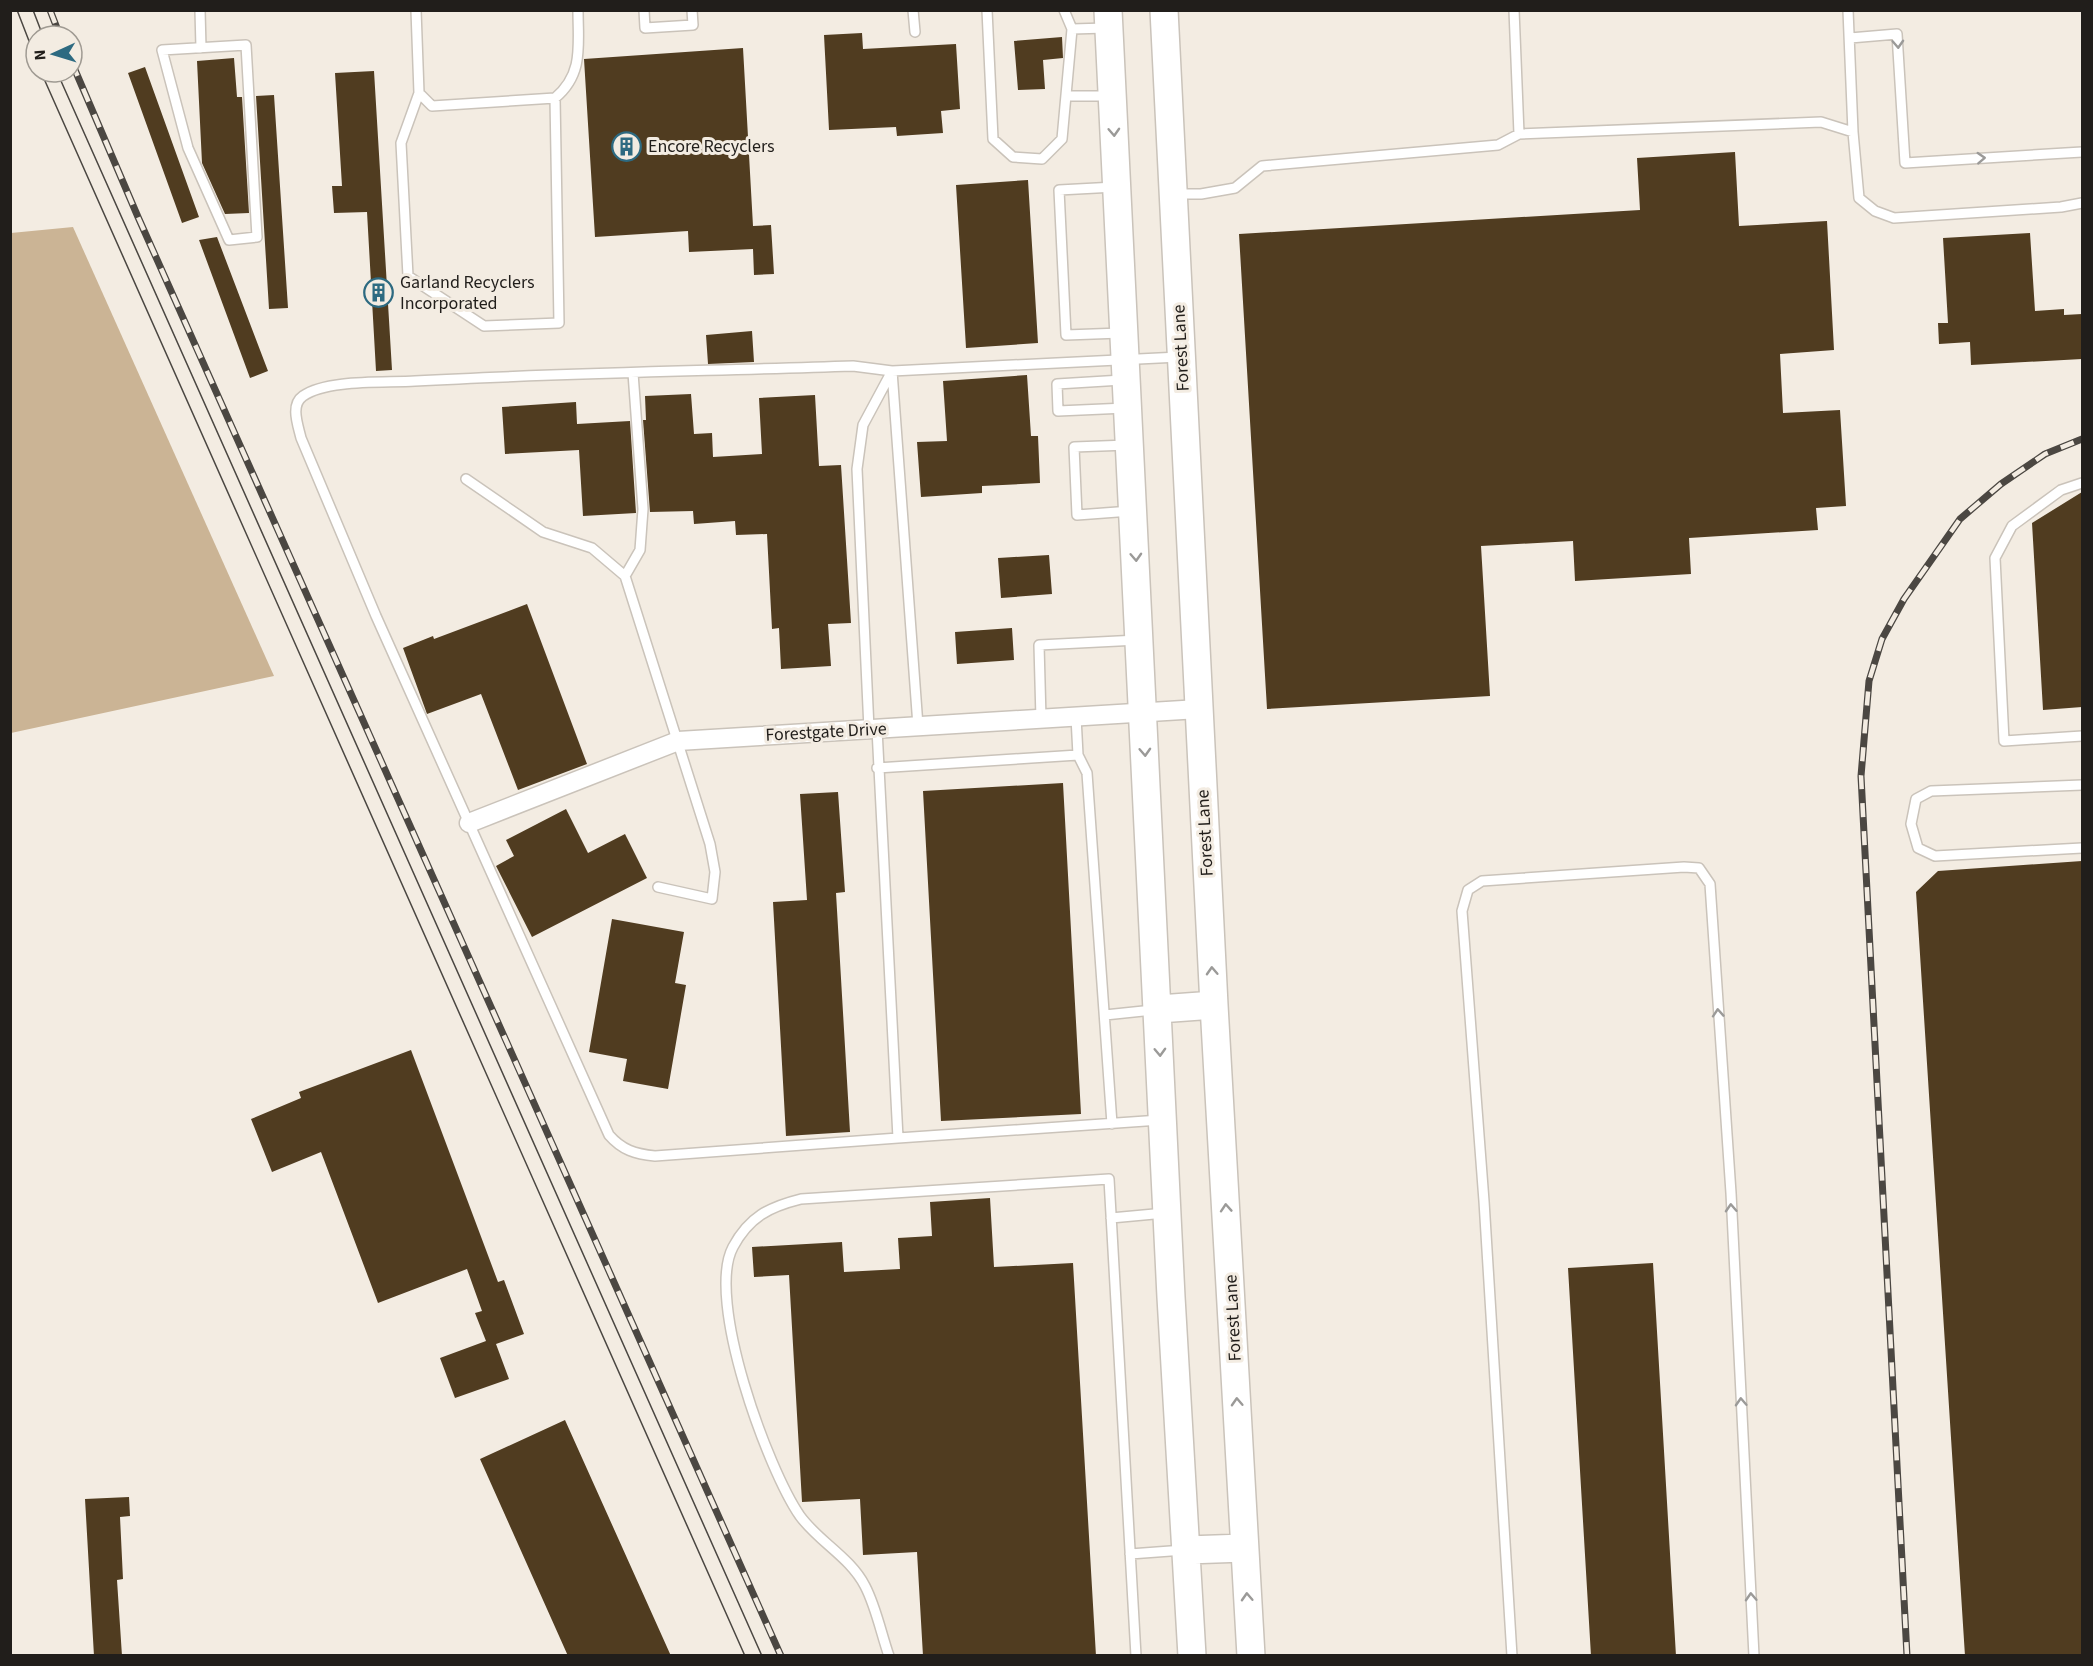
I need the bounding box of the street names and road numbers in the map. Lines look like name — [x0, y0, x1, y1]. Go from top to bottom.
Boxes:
street label: Forest Lane — [1166, 304, 1196, 392]
street label: Forestgate Drive — [765, 716, 887, 748]
street label: Forest Lane — [1190, 789, 1220, 877]
street label: Forest Lane — [1218, 1274, 1248, 1362]

